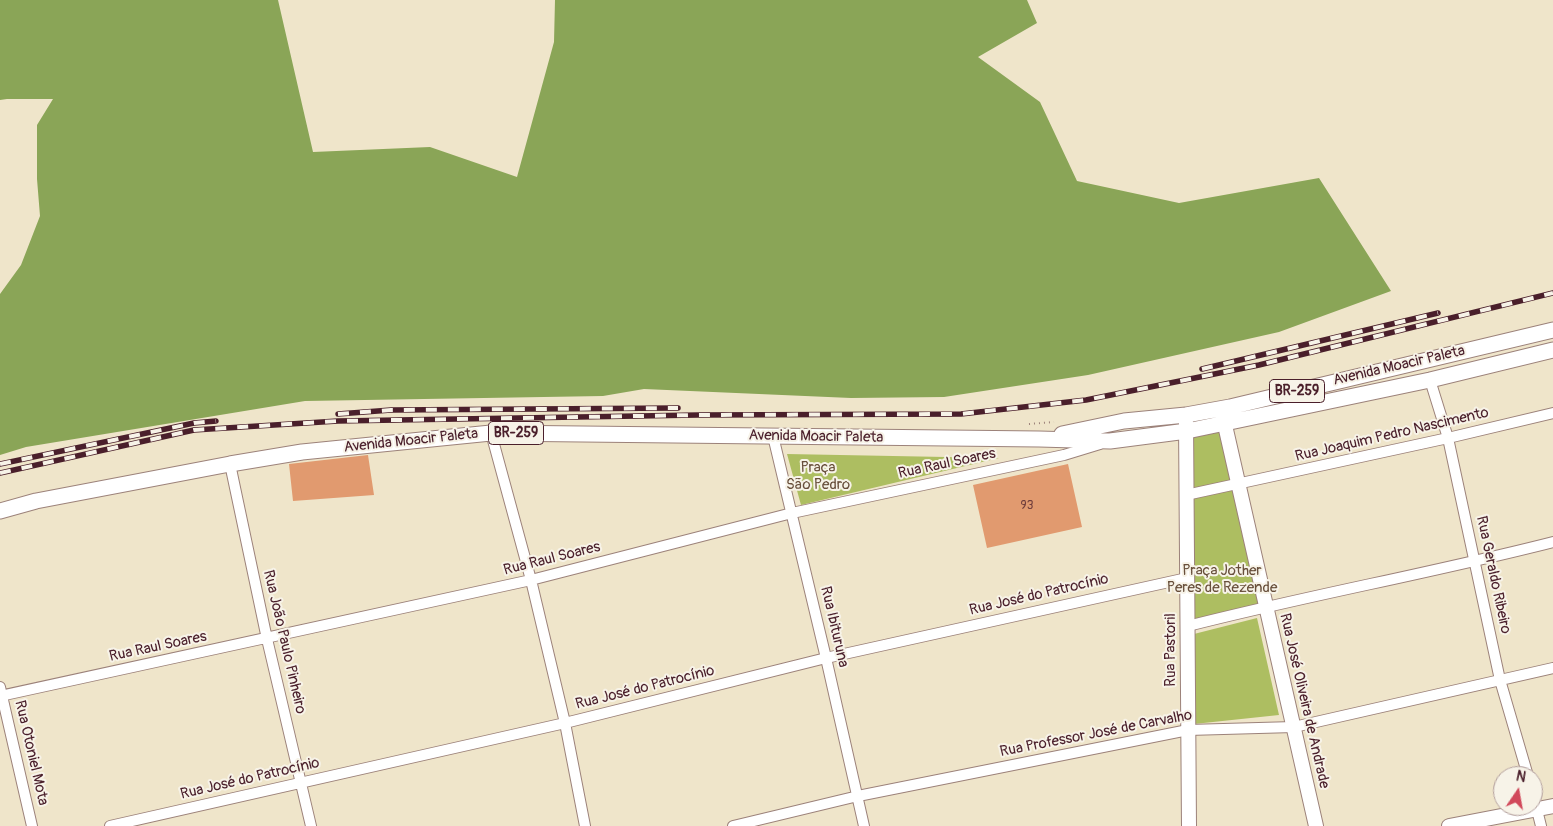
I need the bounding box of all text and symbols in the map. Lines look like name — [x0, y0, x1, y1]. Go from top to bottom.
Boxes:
street label: Avenida Moacir Paleta — [1331, 342, 1467, 390]
road number: BR-259 — [1270, 380, 1324, 402]
street label: Rua Joaquim Pedro Nascimento — [1293, 404, 1491, 466]
road number: BR-259 — [488, 422, 544, 444]
street label: Avenida Moacir Paleta — [343, 425, 479, 457]
street label: Avenida Moacir Paleta — [748, 427, 884, 447]
street label: Rua Raul Soares — [897, 445, 997, 483]
park label: Praça São Pedro — [786, 459, 850, 494]
house number: 93 — [1021, 499, 1033, 513]
street label: Rua Geraldo Ribeiro — [1472, 514, 1514, 636]
street label: Rua Raul Soares — [502, 538, 602, 580]
park label: Praça Jother Peres de Rezende — [1167, 562, 1277, 597]
street label: Rua João Paulo Pinheiro — [259, 568, 309, 716]
street label: Rua José do Patrocínio — [968, 570, 1110, 620]
street label: Rua Ibituruna — [816, 585, 852, 669]
street label: Rua José Oliveira de Andrade — [1275, 612, 1333, 790]
street label: Rua Pastoril — [1162, 613, 1180, 687]
street label: Rua Raul Soares — [108, 628, 208, 666]
street label: Rua José do Patrocínio — [574, 662, 716, 714]
street label: Rua Otoniel Mota — [10, 699, 52, 807]
street label: Rua Professor José de Carvalho — [998, 707, 1194, 761]
street label: Rua José do Patrocínio — [179, 754, 321, 804]
north arrow — [1493, 766, 1543, 816]
text: N — [1515, 768, 1527, 786]

